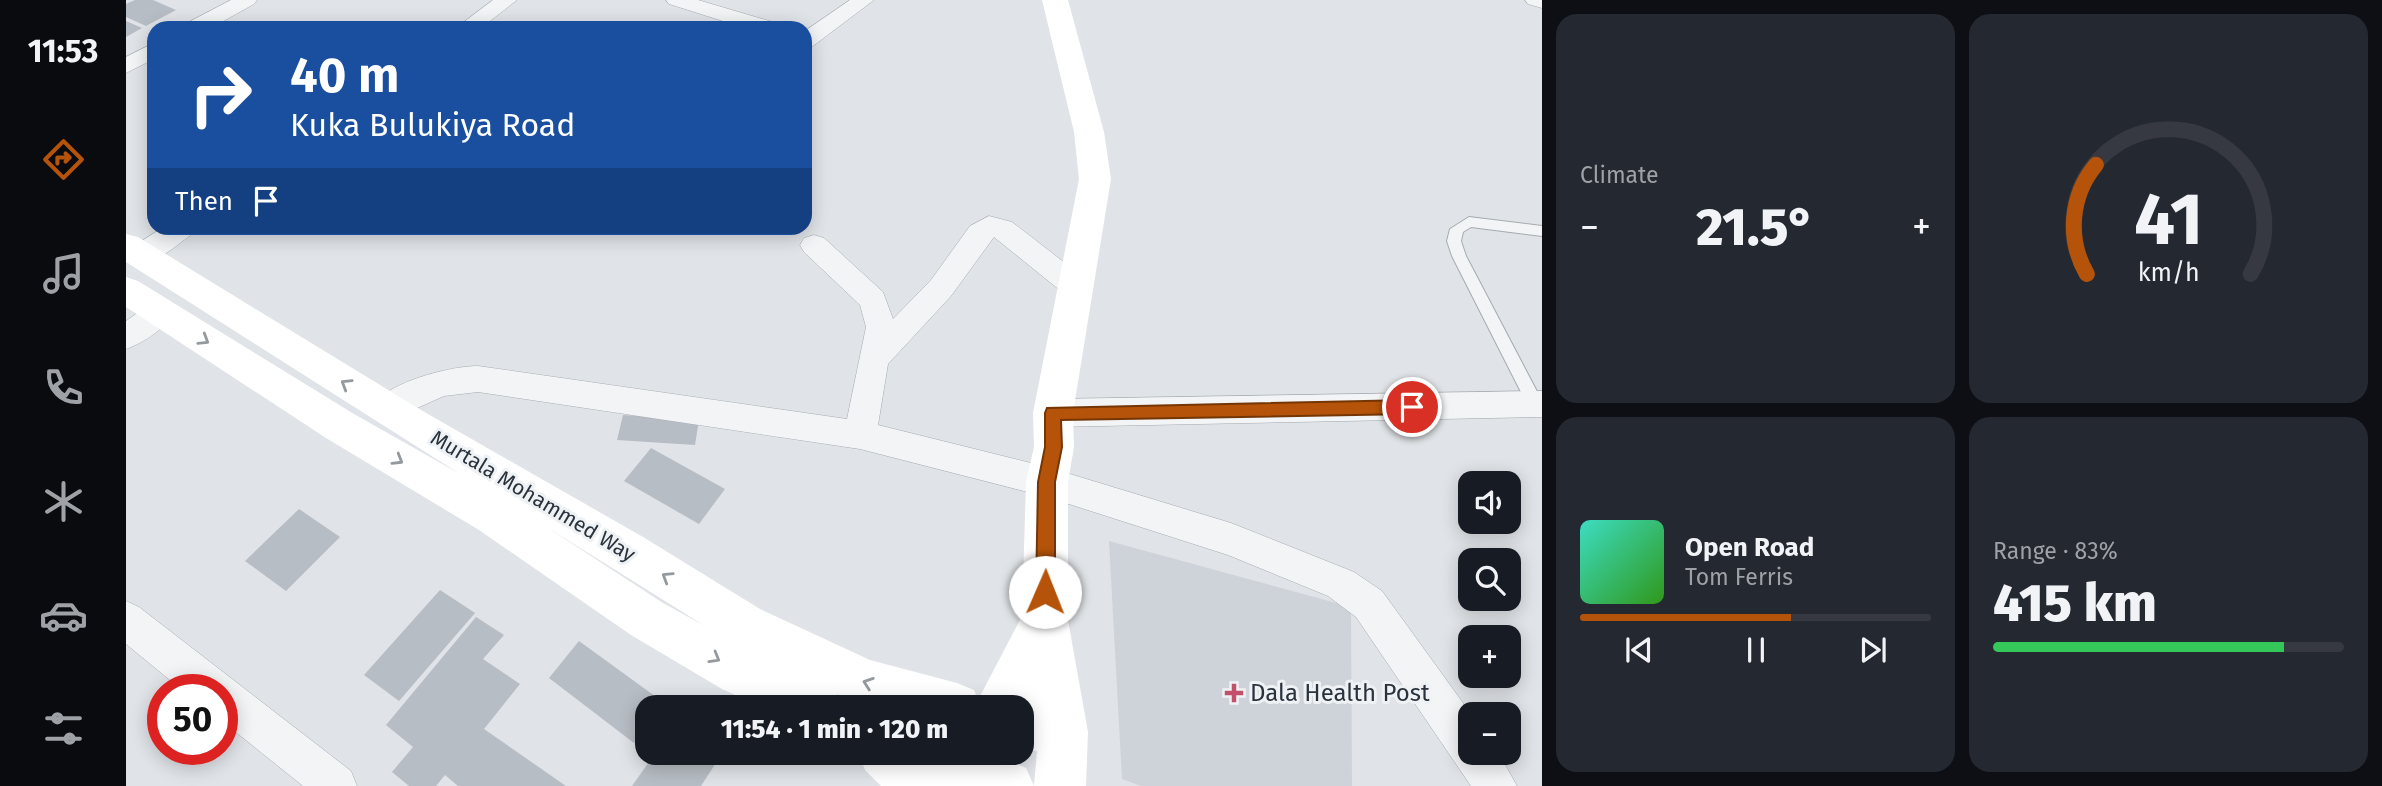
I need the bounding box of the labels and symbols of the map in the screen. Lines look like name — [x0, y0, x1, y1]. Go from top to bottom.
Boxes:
one-way arrow — [197, 331, 210, 344]
pin — [1382, 377, 1442, 437]
one-way arrow — [341, 379, 354, 392]
street label: Murtala Mohammed Way — [426, 424, 641, 568]
one-way arrow — [390, 452, 403, 465]
position arrow — [1008, 555, 1082, 629]
one-way arrow — [662, 572, 675, 585]
one-way arrow — [708, 650, 721, 663]
speed limit sign: 50 — [147, 674, 238, 765]
one-way arrow — [862, 677, 874, 691]
place label: Dala Health Post — [1250, 679, 1430, 707]
marker: Dala Health Post — [1224, 683, 1244, 703]

